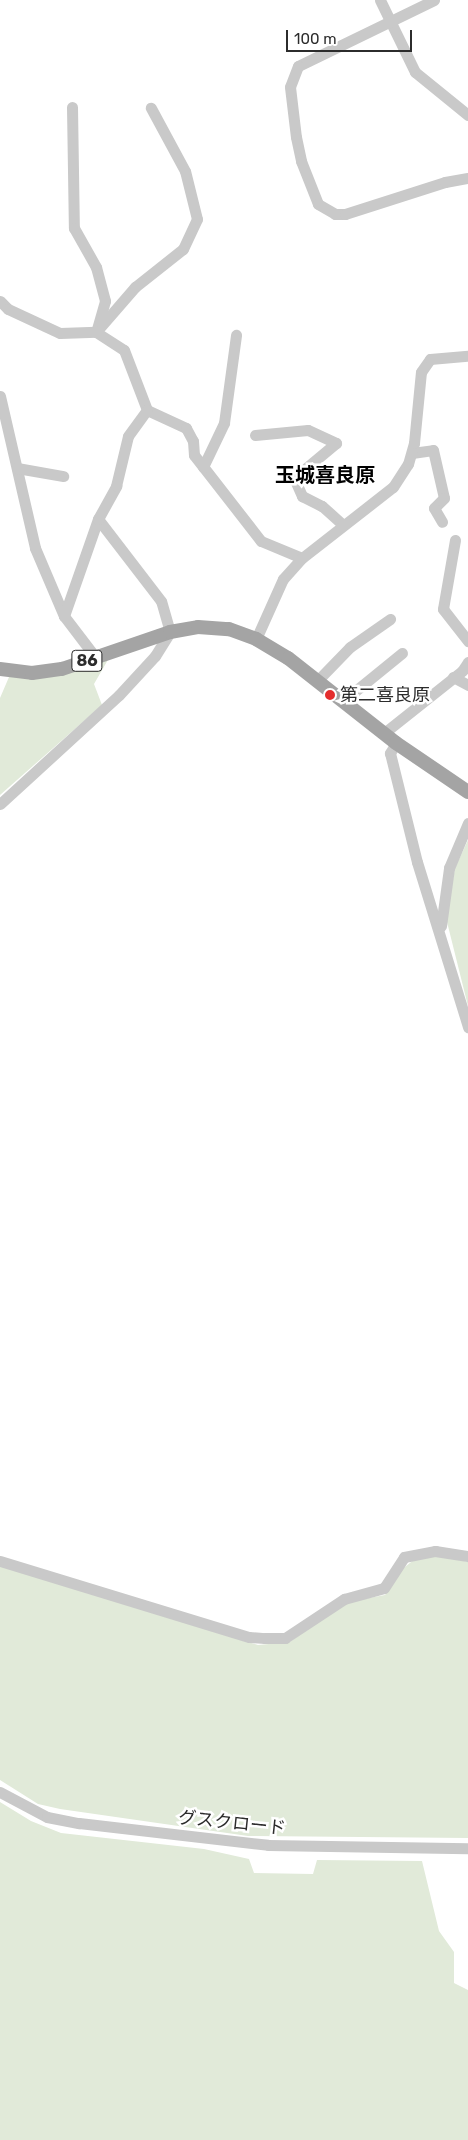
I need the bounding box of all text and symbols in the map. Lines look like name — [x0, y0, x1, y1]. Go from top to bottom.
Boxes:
scale bar — [288, 20, 414, 52]
text: 100 m — [294, 30, 336, 48]
district label: 玉城喜良原 — [275, 463, 375, 487]
road number: 86 — [71, 648, 103, 674]
place label: 第二喜良原 — [340, 684, 430, 706]
marker: 第二喜良原 — [324, 689, 336, 701]
street label: グスクロード — [177, 1807, 287, 1839]

